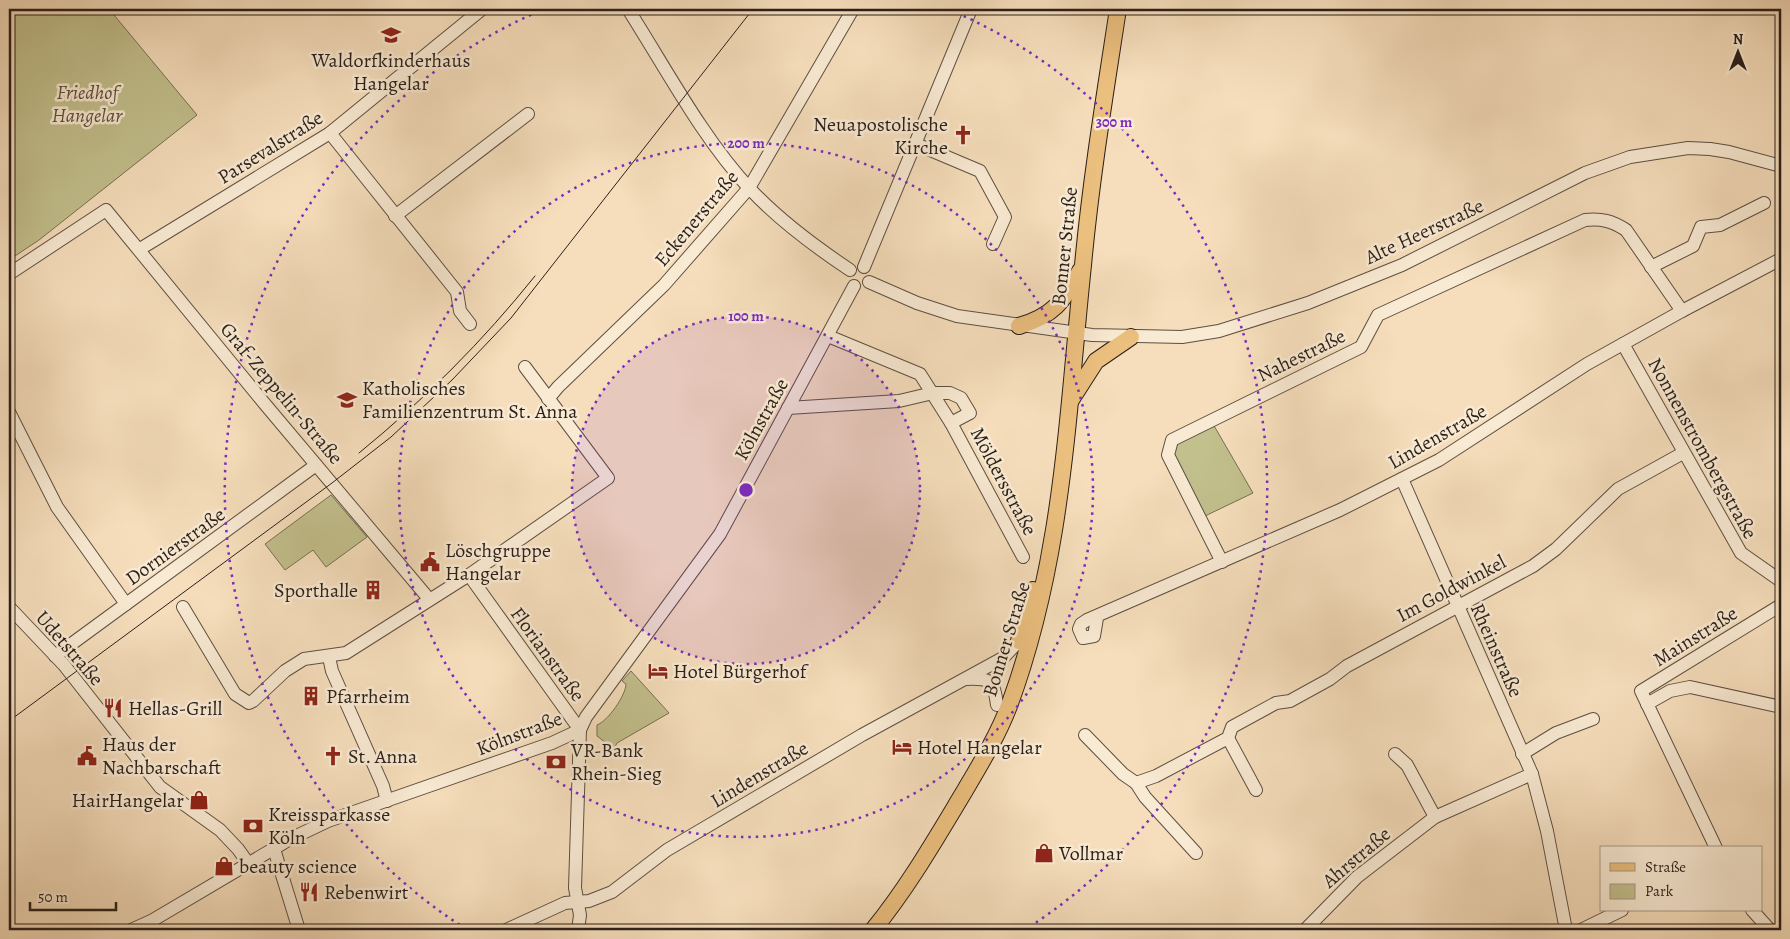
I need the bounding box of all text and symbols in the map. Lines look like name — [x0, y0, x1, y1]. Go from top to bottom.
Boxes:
school or university icon: Waldorfkinderhaus Hangelar — [380, 24, 402, 46]
north arrow — [1712, 28, 1762, 78]
text: N — [1733, 30, 1743, 49]
place label: Waldorfkinderhaus Hangelar — [311, 47, 470, 97]
park label: Friedhof Hangelar — [52, 79, 123, 129]
street label: Parsevalstraße — [212, 104, 328, 191]
place label: Neuapostolische Kirche — [813, 111, 948, 161]
text: 300 m — [1096, 112, 1133, 132]
church icon: Neuapostolische Kirche — [952, 124, 974, 146]
text: 200 m — [727, 133, 765, 153]
street label: Eckenerstraße — [648, 164, 745, 272]
street label: Bonner Straße — [1045, 185, 1084, 307]
street label: Alte Heerstraße — [1360, 192, 1488, 271]
text: 100 m — [728, 306, 764, 326]
street label: Graf-Zeppelin-Straße — [214, 317, 349, 470]
street label: Nahestraße — [1253, 322, 1350, 388]
street label: Nonnenstrombergstraße — [1641, 353, 1764, 544]
street label: Kölnstraße — [728, 373, 795, 465]
place label: Katholisches Familienzentrum St. Anna — [362, 375, 578, 425]
school or university icon: Katholisches Familienzentrum St. Anna — [336, 389, 358, 411]
street label: Lindenstraße — [1383, 397, 1491, 476]
street label: Möldersstraße — [964, 422, 1043, 540]
centre of rings — [737, 481, 755, 499]
street label: Dornierstraße — [120, 501, 231, 592]
place label: Löschgruppe Hangelar — [445, 537, 551, 587]
street label: Im Goldwinkel — [1392, 548, 1511, 629]
public building icon: Löschgruppe Hangelar — [419, 551, 441, 573]
place label: Sporthalle — [274, 577, 358, 604]
street label: Bonner Straße — [976, 578, 1037, 700]
building icon: Sporthalle — [362, 579, 384, 601]
street label: Rheinstraße — [1464, 599, 1529, 702]
street label: Mainstraße — [1648, 600, 1743, 673]
street label: Florianstraße — [504, 602, 591, 707]
street label: Udetstraße — [29, 605, 110, 692]
place label: Hotel Bürgerhof — [673, 658, 810, 685]
hotel icon: Hotel Bürgerhof — [647, 660, 669, 682]
place label: Pfarrheim — [326, 683, 410, 710]
building icon: Pfarrheim — [300, 685, 322, 707]
place label: Hellas-Grill — [128, 695, 222, 722]
restaurant icon: Hellas-Grill — [102, 697, 124, 719]
street label: Kölnstraße — [472, 705, 566, 762]
place label: Haus der Nachbarschaft — [102, 731, 222, 781]
place label: Hotel Hangelar — [917, 734, 1042, 761]
street label: Lindenstraße — [705, 735, 813, 814]
hotel icon: Hotel Hangelar — [891, 736, 913, 758]
place label: VR-Bank Rhein-Sieg — [570, 737, 662, 787]
place label: St. Anna — [348, 743, 418, 770]
public building icon: Haus der Nachbarschaft — [76, 745, 98, 767]
church icon: St. Anna — [322, 745, 344, 767]
bank icon: VR-Bank Rhein-Sieg — [545, 751, 567, 773]
place label: HairHangelar — [72, 787, 184, 814]
shop icon: HairHangelar — [188, 789, 210, 811]
place label: Kreissparkasse Köln — [268, 801, 390, 851]
bank icon: Kreissparkasse Köln — [242, 815, 264, 837]
street label: Ahrstraße — [1316, 821, 1396, 895]
place label: Vollmar — [1058, 840, 1123, 867]
shop icon: Vollmar — [1033, 842, 1055, 864]
legend — [1600, 846, 1762, 912]
place label: beauty science — [239, 853, 357, 880]
shop icon: beauty science — [213, 855, 235, 877]
text: Straße — [1645, 857, 1686, 877]
scale bar — [30, 879, 116, 911]
place label: Rebenwirt — [324, 879, 409, 906]
restaurant icon: Rebenwirt — [298, 881, 320, 903]
text: Park — [1645, 881, 1674, 901]
text: 50 m — [38, 887, 68, 907]

